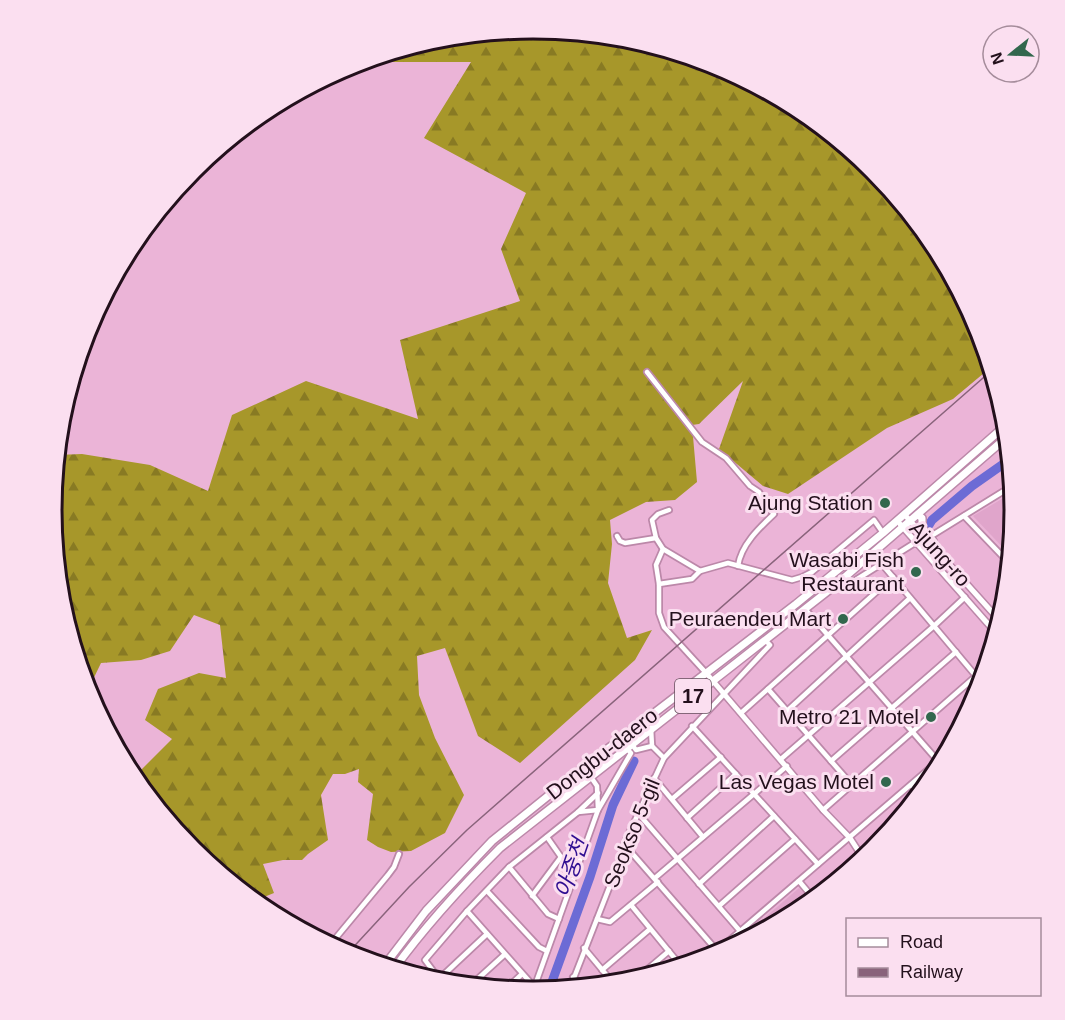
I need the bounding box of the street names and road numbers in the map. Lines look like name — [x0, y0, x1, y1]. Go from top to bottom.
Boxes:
street label: Ajung-ro — [905, 516, 975, 591]
road number: 17 — [675, 679, 711, 713]
street label: Dongbu-daero — [542, 703, 662, 804]
street label: Seokso 5-gil — [599, 775, 664, 891]

